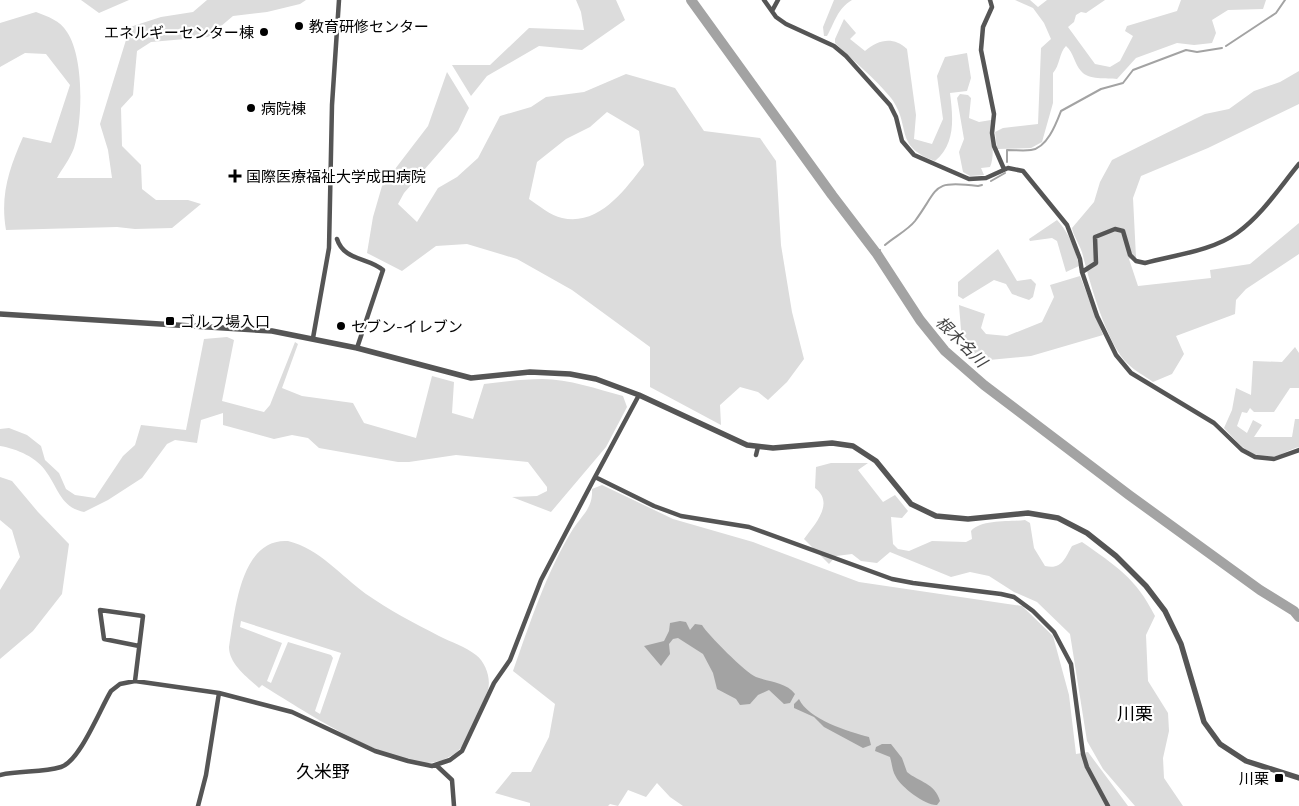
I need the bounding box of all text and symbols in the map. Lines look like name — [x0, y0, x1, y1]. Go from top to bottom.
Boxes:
place label: 教育研修センター — [309, 17, 429, 35]
marker: 教育研修センター — [293, 20, 305, 32]
place label: エネルギーセンター棟 — [104, 23, 254, 41]
marker: エネルギーセンター棟 — [258, 26, 270, 38]
place label: 病院棟 — [261, 99, 306, 117]
marker: 病院棟 — [245, 102, 257, 114]
place label: 国際医療福祉大学成田病院 — [246, 167, 426, 185]
marker: 国際医療福祉大学成田病院 — [228, 169, 242, 183]
place label: ゴルフ場入口 — [180, 312, 270, 330]
water label: 根木名川 — [933, 312, 993, 372]
marker: ゴルフ場入口 — [164, 315, 176, 327]
place label: セブン-イレブン — [351, 317, 463, 335]
marker: セブン-イレブン — [335, 320, 347, 332]
district label: 川栗 — [1117, 702, 1153, 724]
district label: 久米野 — [296, 760, 350, 782]
place label: 川栗 — [1239, 769, 1269, 787]
marker: 川栗 — [1273, 772, 1285, 784]

